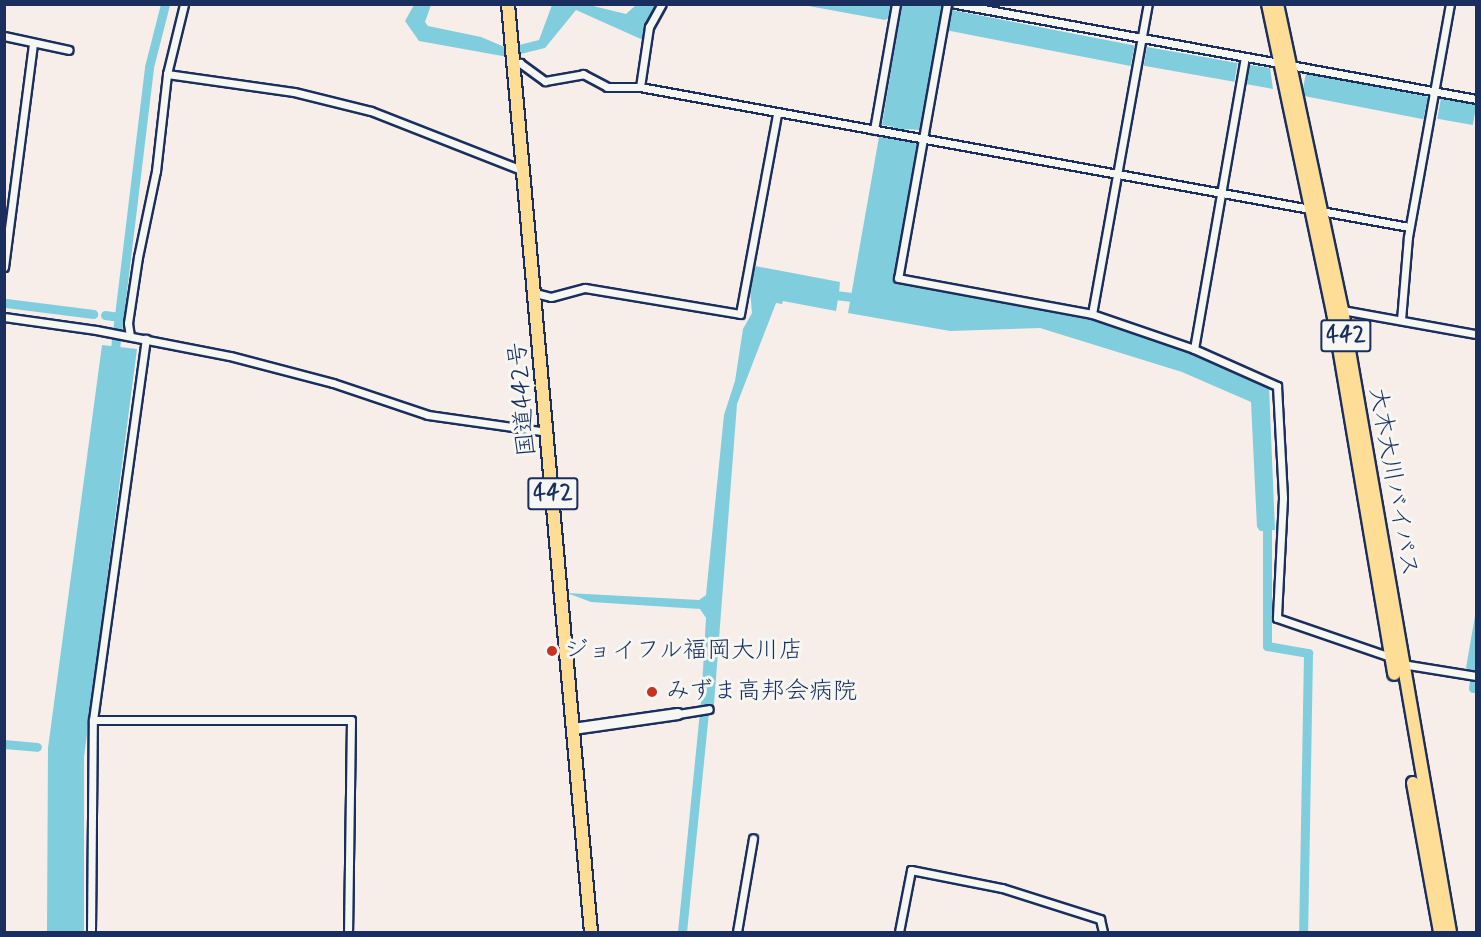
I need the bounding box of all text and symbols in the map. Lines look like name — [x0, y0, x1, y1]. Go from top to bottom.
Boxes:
road number: 442 — [1319, 317, 1373, 355]
street label: 国道442号 — [504, 341, 542, 457]
street label: 大木大川バイパス — [1362, 385, 1424, 579]
road number: 442 — [526, 475, 580, 513]
place label: ジョイフル福岡大川店 — [564, 637, 804, 665]
marker: ジョイフル福岡大川店 — [545, 644, 559, 658]
place label: みずま高邦会病院 — [666, 678, 858, 706]
marker: みずま高邦会病院 — [643, 683, 661, 701]

